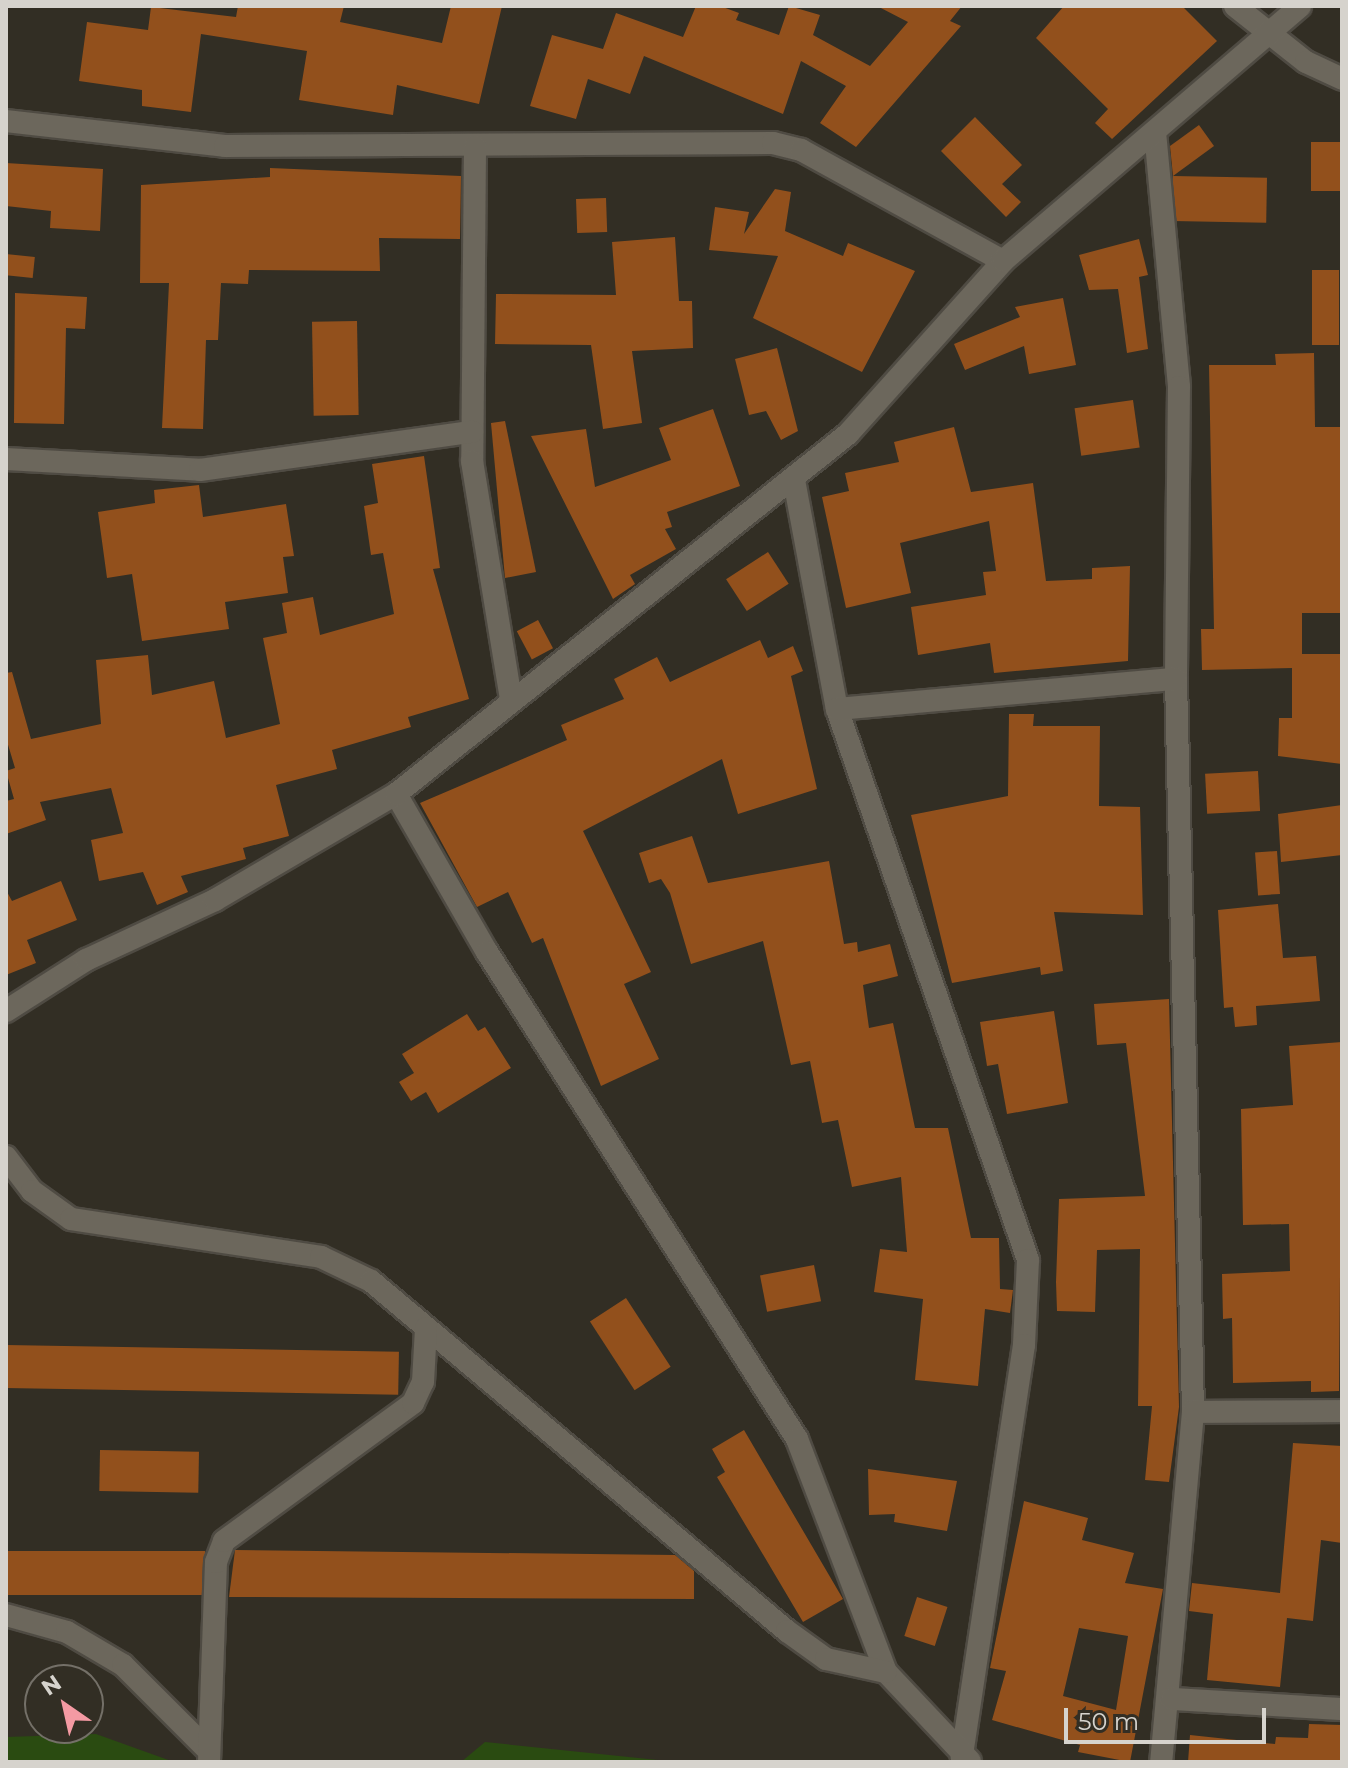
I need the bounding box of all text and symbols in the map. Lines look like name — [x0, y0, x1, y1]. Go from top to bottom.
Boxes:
north arrow — [24, 1664, 104, 1744]
text: N — [36, 1669, 66, 1702]
scale bar — [1068, 1692, 1270, 1742]
text: 50 m — [1078, 1707, 1139, 1736]

